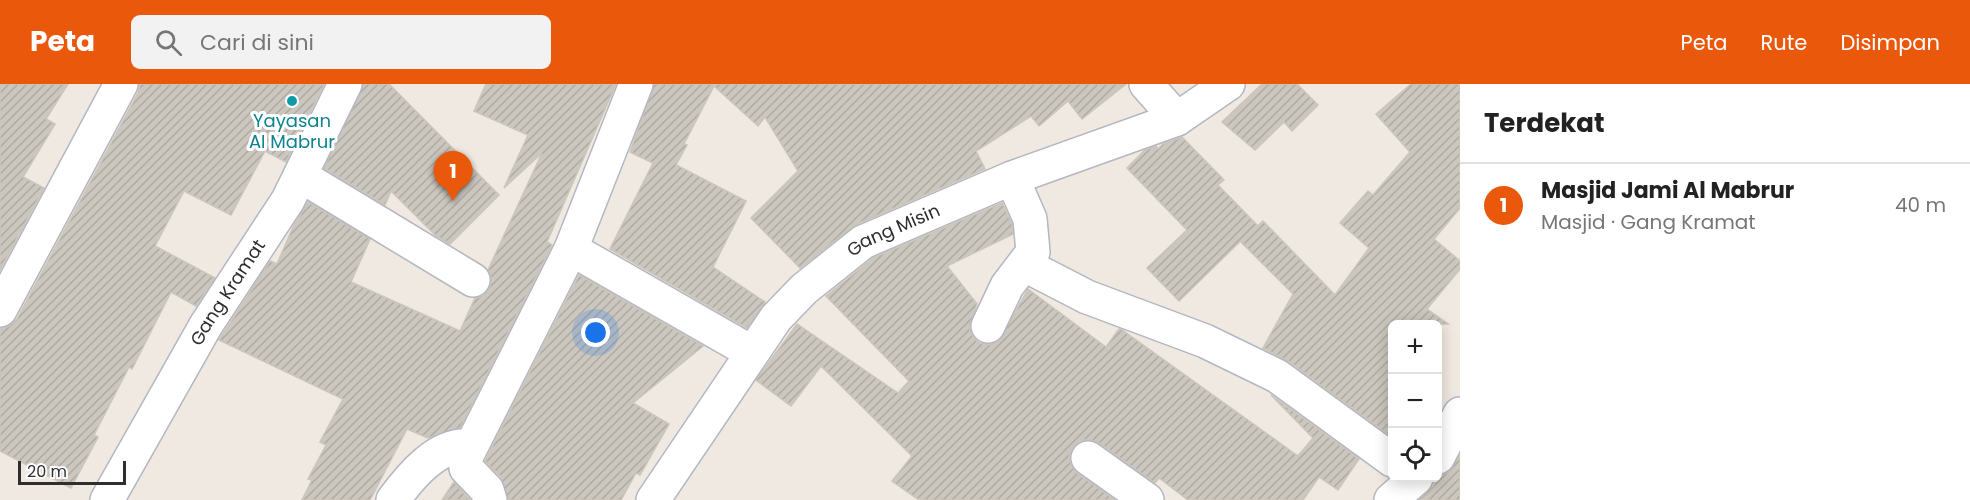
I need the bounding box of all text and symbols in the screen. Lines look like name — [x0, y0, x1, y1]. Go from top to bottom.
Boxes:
search box — [131, 15, 551, 69]
text: Peta — [30, 22, 95, 61]
icon: search — [152, 26, 185, 59]
text: Cari di sini — [200, 27, 314, 58]
text: Peta — [1680, 28, 1728, 57]
text: Rute — [1761, 28, 1807, 57]
text: Disimpan — [1840, 28, 1940, 57]
marker: Yayasan Al Mabrur — [285, 94, 299, 108]
text: Terdekat — [1484, 105, 1604, 141]
place label: Yayasan Al Mabrur — [249, 108, 335, 154]
pin: 1 — [434, 152, 472, 201]
text: Masjid Jami Al Mabrur — [1541, 175, 1794, 206]
text: 1 — [1500, 191, 1507, 219]
text: 40 m — [1895, 191, 1946, 219]
street label: Gang Misin — [841, 197, 944, 262]
text: Masjid · Gang Kramat — [1541, 208, 1756, 236]
street label: Gang Kramat — [184, 234, 271, 350]
your location — [581, 318, 610, 347]
map controls — [1388, 320, 1442, 482]
button: + — [1388, 320, 1442, 374]
button: − — [1388, 374, 1442, 428]
button: locate — [1388, 428, 1442, 482]
scale bar — [18, 458, 126, 486]
text: 20 m — [27, 460, 67, 483]

